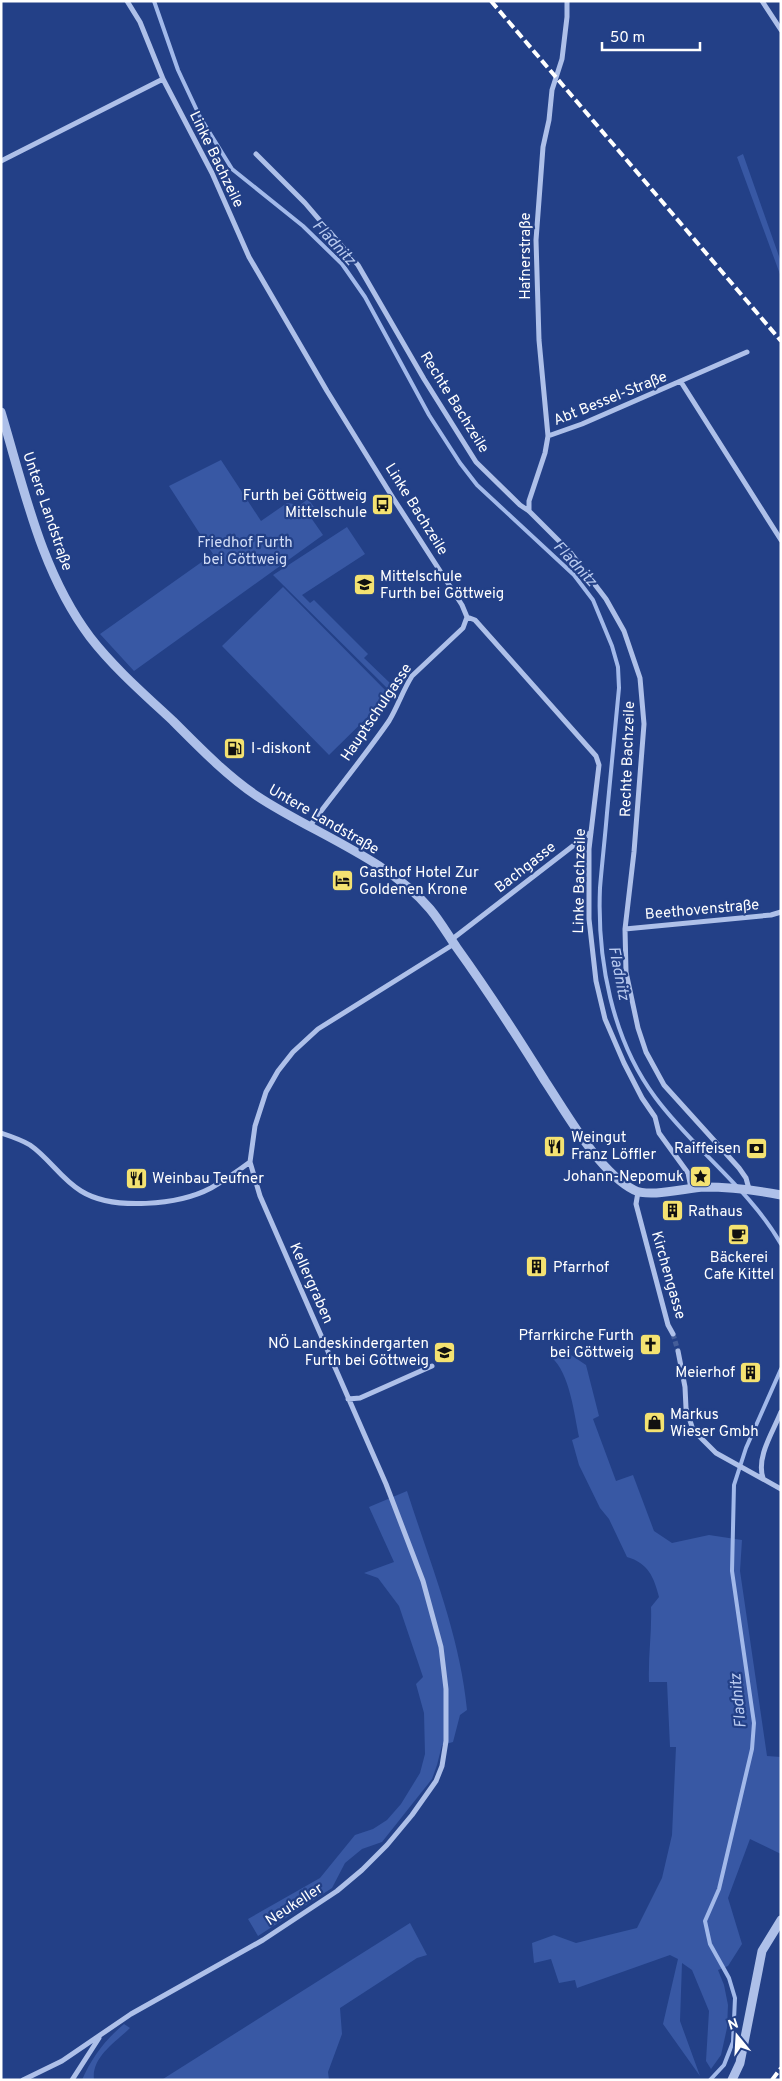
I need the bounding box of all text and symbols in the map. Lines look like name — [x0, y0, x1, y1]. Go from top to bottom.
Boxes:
scale bar — [602, 20, 700, 52]
text: 50 m — [610, 29, 645, 48]
street label: Linke Bachzeile — [184, 108, 247, 211]
street label: Hafnerstraße — [517, 212, 536, 300]
water label: Fladnitz — [307, 216, 360, 271]
street label: Rechte Bachzeile — [415, 349, 493, 457]
street label: Abt Bessel-Straße — [551, 368, 670, 431]
street label: Untere Landstraße — [17, 449, 76, 574]
street label: Linke Bachzeile — [380, 460, 452, 559]
place label: Furth bei Göttweig Mittelschule — [243, 487, 367, 523]
bus stop icon: Furth bei Göttweig Mittelschule — [371, 492, 395, 516]
park label: Friedhof Furth bei Göttweig — [197, 534, 293, 570]
water label: Fladnitz — [548, 537, 601, 592]
place label: Mittelschule Furth bei Göttweig — [380, 568, 504, 604]
school or university icon: Mittelschule Furth bei Göttweig — [352, 573, 376, 597]
street label: Hauptschulgasse — [337, 660, 417, 765]
street label: Rechte Bachzeile — [617, 701, 640, 817]
fuel station icon: I-diskont — [223, 736, 247, 760]
place label: I-diskont — [251, 740, 311, 759]
street label: Untere Landstraße — [265, 781, 382, 860]
street label: Linke Bachzeile — [570, 828, 591, 934]
street label: Bachgasse — [491, 838, 560, 898]
place label: Gasthof Hotel Zur Goldenen Krone — [359, 864, 479, 900]
hotel icon: Gasthof Hotel Zur Goldenen Krone — [331, 869, 355, 893]
street label: Beethovenstraße — [644, 896, 760, 925]
water label: Fladnitz — [603, 944, 633, 1004]
place label: Weingut Franz Löffler — [571, 1129, 656, 1165]
restaurant icon: Weingut Franz Löffler — [543, 1134, 567, 1158]
bank icon: Raiffeisen — [745, 1136, 769, 1160]
place label: Raiffeisen — [674, 1140, 741, 1159]
place icon: Johann-Nepomuk — [688, 1164, 712, 1188]
restaurant icon: Weinbau Teufner — [124, 1166, 148, 1190]
place label: Johann-Nepomuk — [563, 1168, 684, 1187]
place label: Weinbau Teufner — [152, 1170, 264, 1189]
building icon: Rathaus — [660, 1199, 684, 1223]
place label: Rathaus — [688, 1203, 743, 1222]
cafe icon: Bäckerei Cafe Kittel — [727, 1222, 751, 1246]
street label: Kirchengasse — [646, 1229, 689, 1322]
street label: Kellergraben — [284, 1240, 337, 1327]
place label: Bäckerei Cafe Kittel — [704, 1249, 774, 1285]
building icon: Pfarrhof — [525, 1255, 549, 1279]
place label: Pfarrhof — [553, 1259, 609, 1278]
place label: Pfarrkirche Furth bei Göttweig — [519, 1327, 634, 1363]
church icon: Pfarrkirche Furth bei Göttweig — [638, 1332, 662, 1356]
place label: NÖ Landeskindergarten Furth bei Göttweig — [268, 1334, 429, 1371]
school or university icon: NÖ Landeskindergarten Furth bei Göttweig — [433, 1340, 457, 1364]
building icon: Meierhof — [739, 1360, 763, 1384]
place label: Meierhof — [675, 1364, 735, 1383]
place label: Markus Wieser Gmbh — [670, 1406, 759, 1442]
shop icon: Markus Wieser Gmbh — [642, 1411, 666, 1435]
water label: Fladnitz — [726, 1671, 752, 1729]
street label: Neukeller — [263, 1880, 327, 1931]
north arrow — [712, 2011, 762, 2061]
text: N — [726, 2015, 741, 2035]

